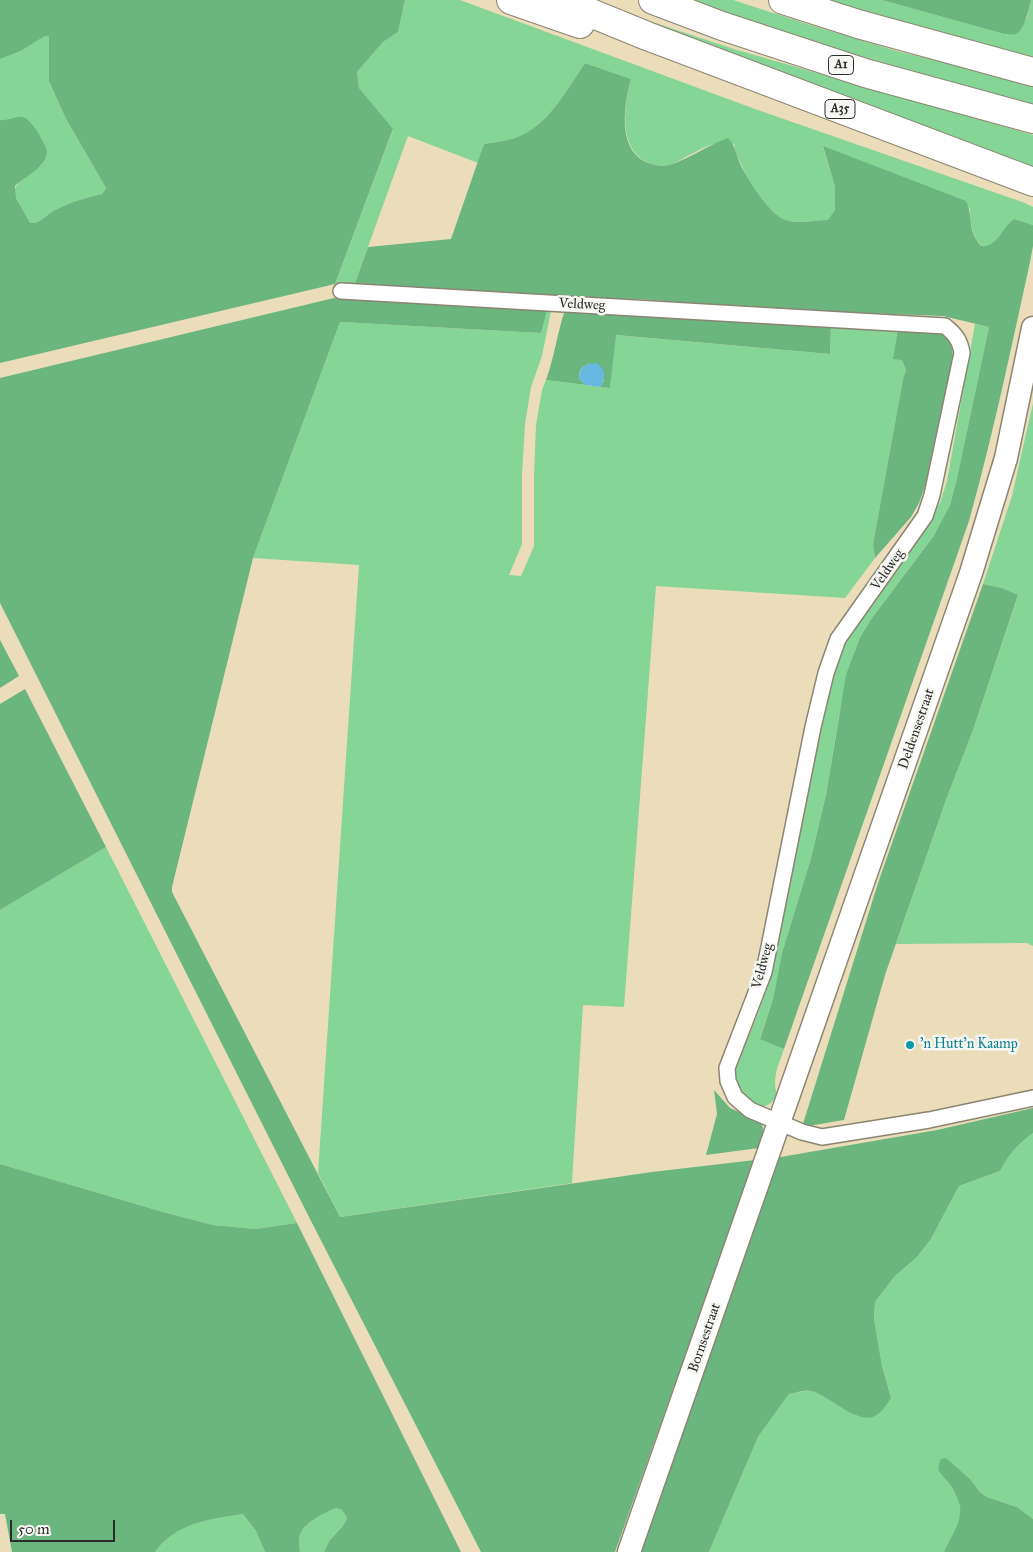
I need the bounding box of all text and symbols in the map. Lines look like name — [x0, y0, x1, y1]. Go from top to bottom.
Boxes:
road number: A1 — [828, 56, 854, 74]
road number: A35 — [825, 100, 855, 118]
street label: Veldweg — [558, 295, 606, 315]
street label: Veldweg — [868, 546, 908, 594]
street label: Deldensestraat — [895, 687, 939, 771]
street label: Veldweg — [749, 941, 777, 991]
place label: 'n Hutt'n Kaamp — [920, 1037, 1018, 1053]
marker: 'n Hutt'n Kaamp — [904, 1039, 916, 1051]
street label: Bornsestraat — [685, 1301, 725, 1375]
scale bar — [12, 1510, 118, 1542]
text: 50 m — [18, 1520, 50, 1538]

